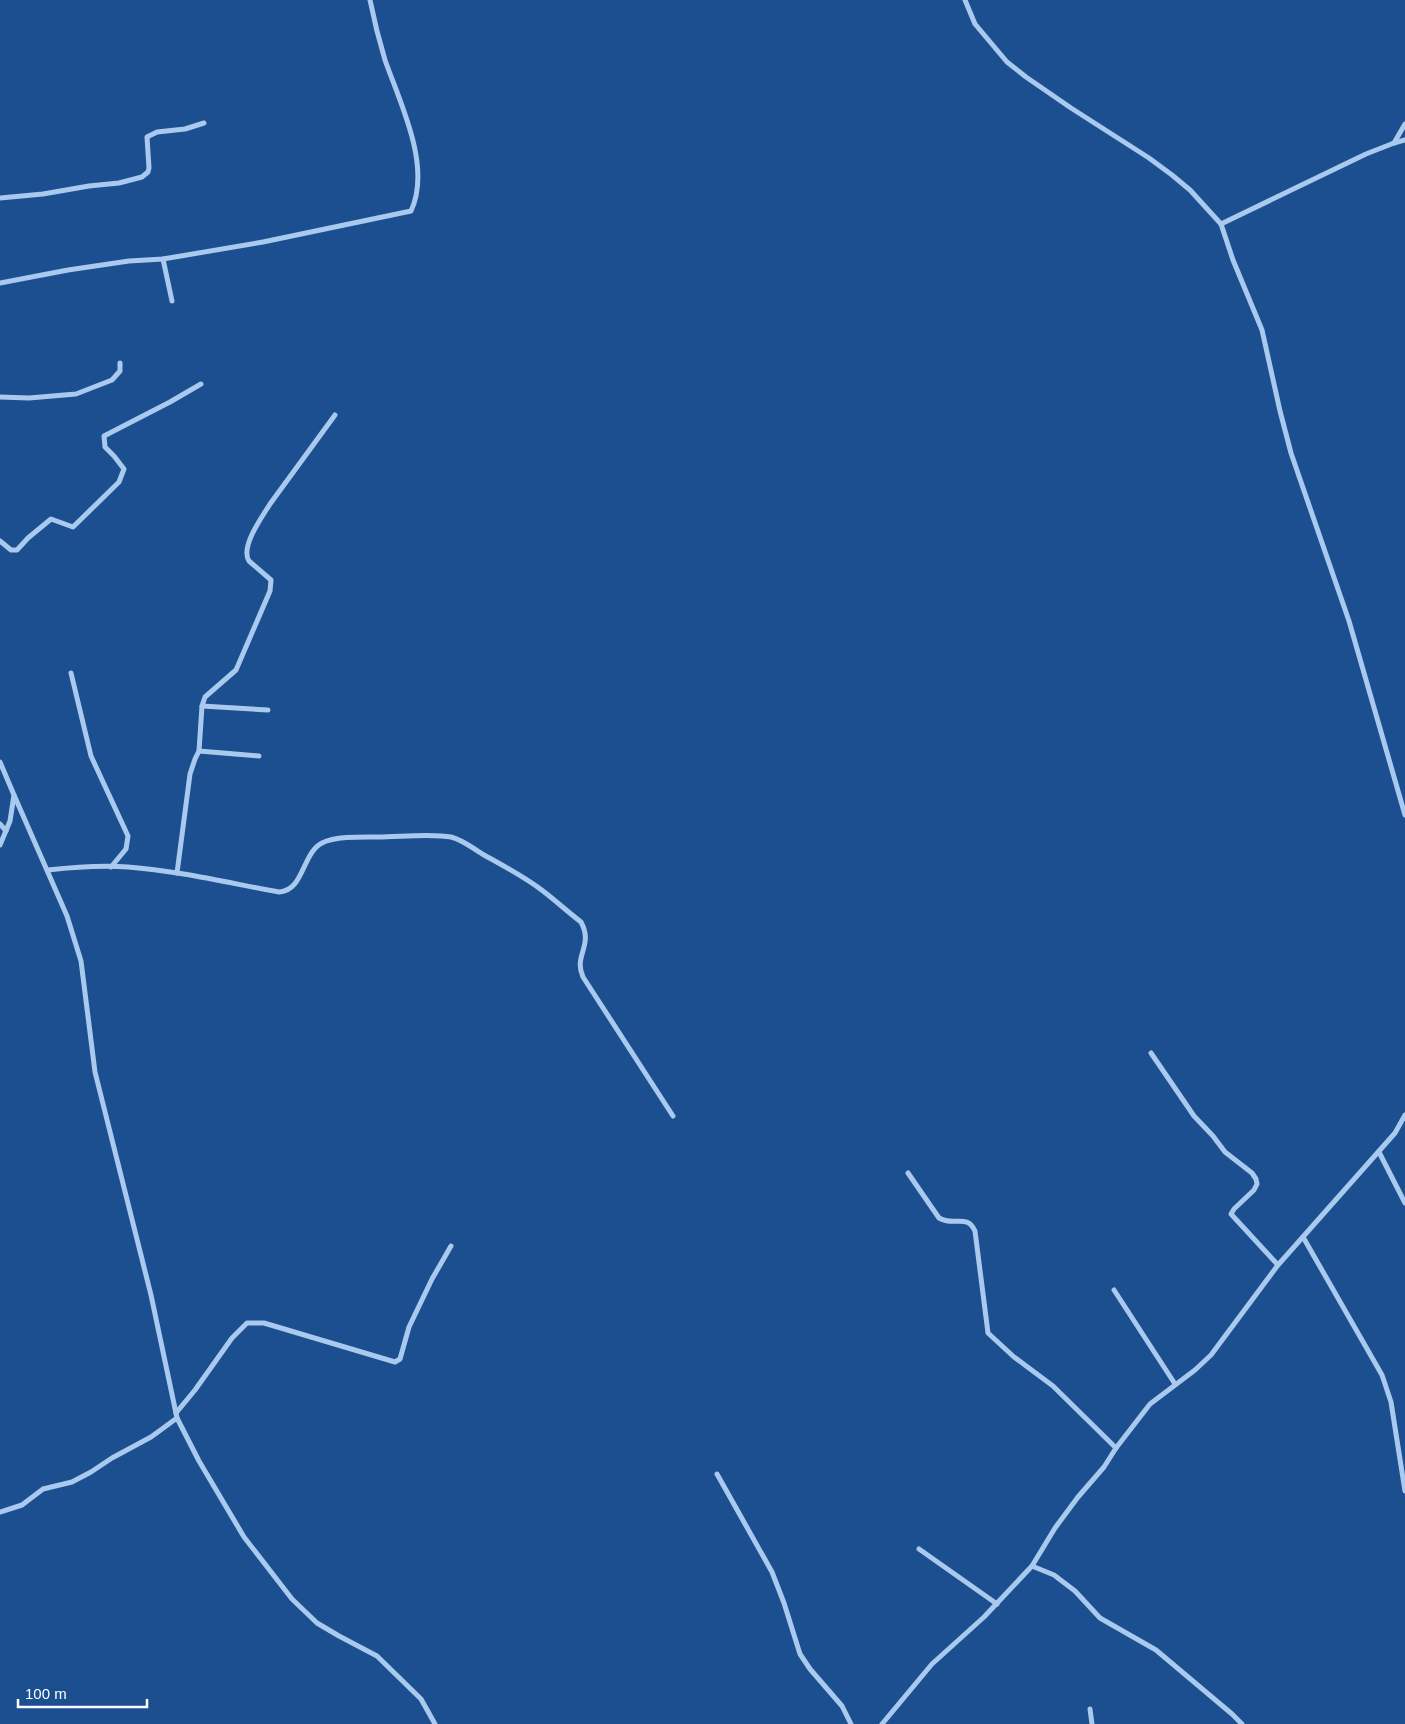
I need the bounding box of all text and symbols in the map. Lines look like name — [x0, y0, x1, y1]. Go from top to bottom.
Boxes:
scale bar — [18, 1676, 146, 1708]
text: 100 m — [25, 1685, 67, 1702]

